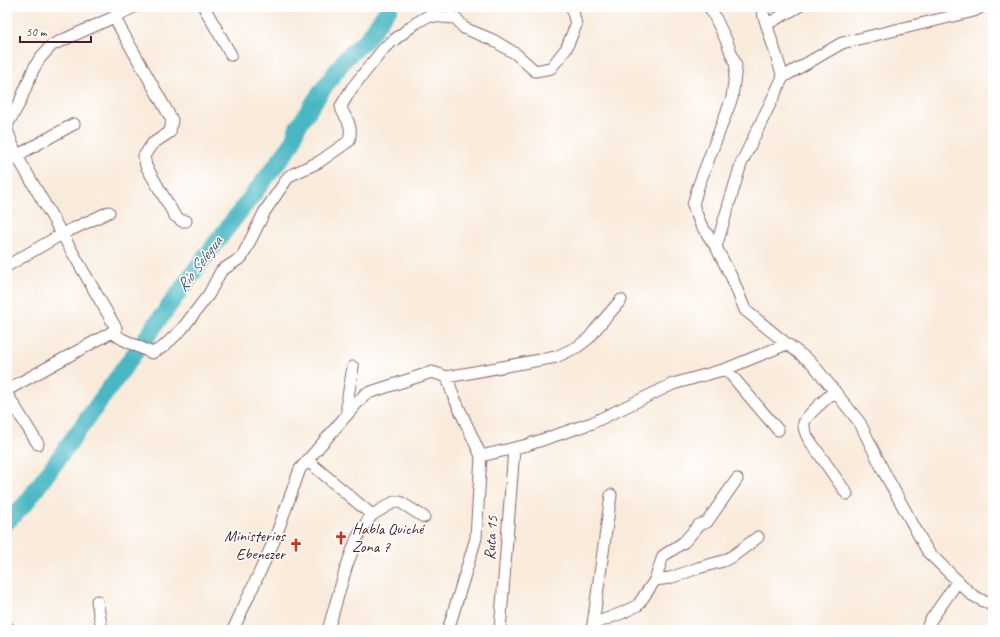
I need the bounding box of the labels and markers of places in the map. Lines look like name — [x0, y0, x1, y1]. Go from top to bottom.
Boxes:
place label: Habla Quiché Zona 7 — [352, 519, 426, 557]
place label: Ministerios Ebenezer — [224, 526, 287, 564]
church icon: Habla Quiché Zona 7 — [333, 530, 349, 546]
church icon: Ministerios Ebenezer — [288, 537, 304, 553]

